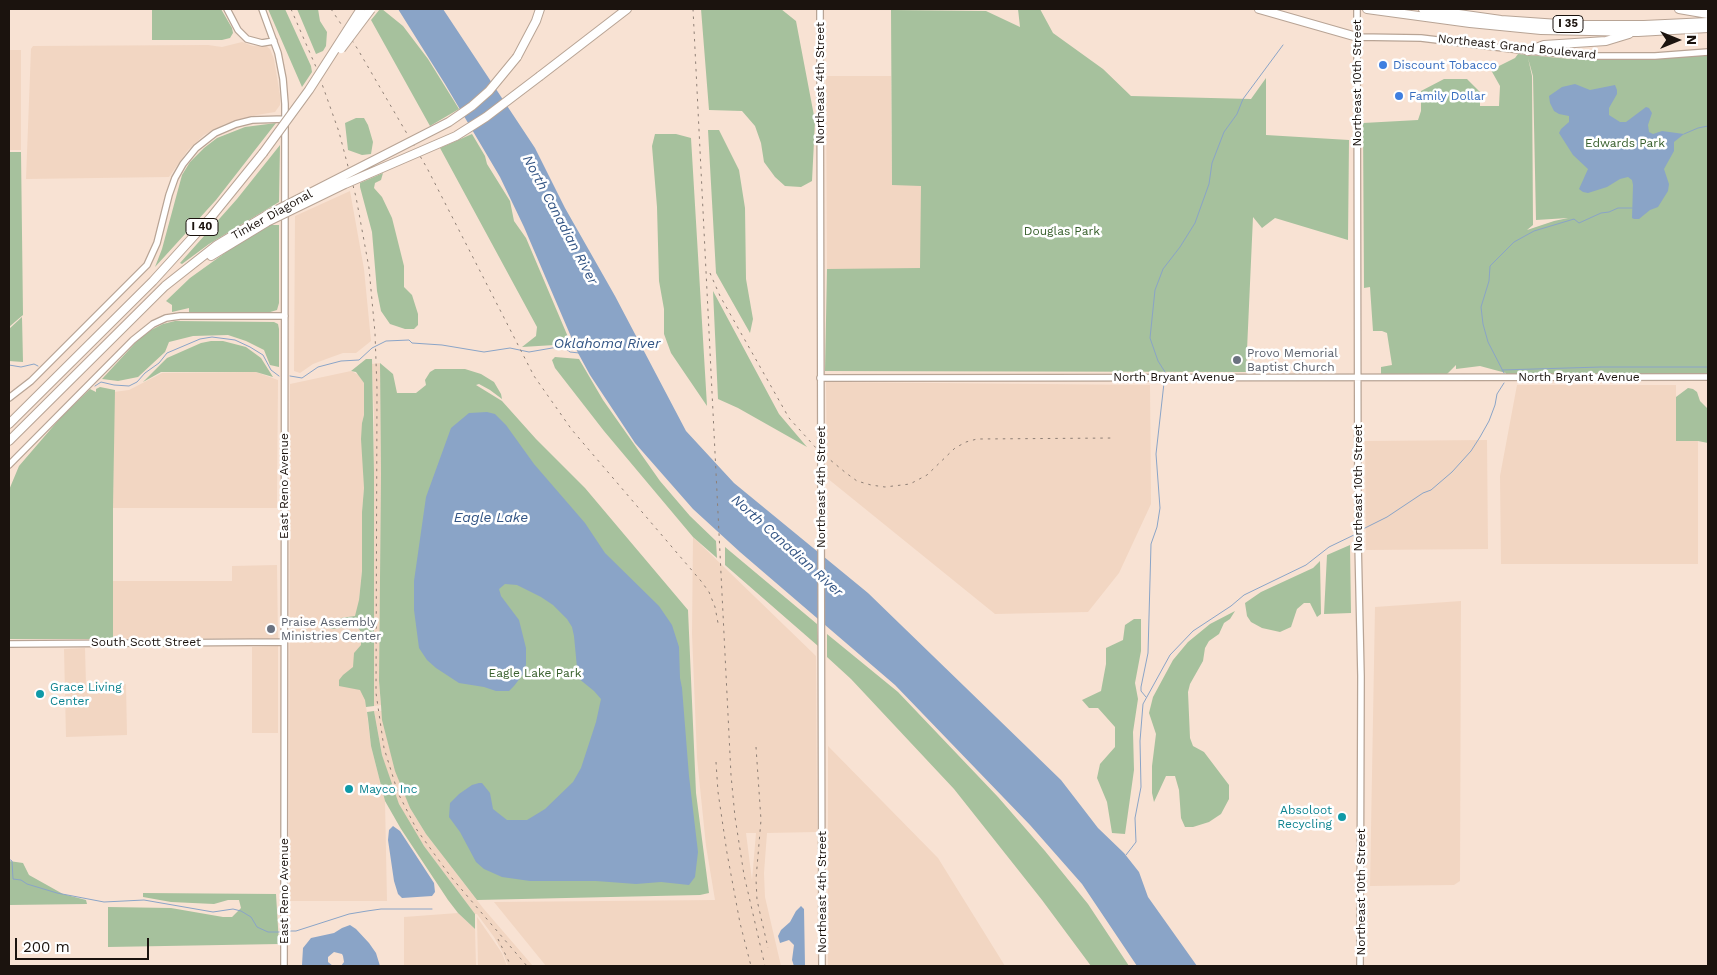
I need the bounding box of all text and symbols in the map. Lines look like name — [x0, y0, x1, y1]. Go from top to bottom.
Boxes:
road number: I 35 — [1553, 15, 1583, 32]
north arrow — [1652, 15, 1702, 65]
street label: Northeast 10th Street — [1350, 20, 1364, 146]
street label: Northeast 4th Street — [813, 22, 827, 144]
street label: Northeast Grand Boulevard — [1437, 32, 1597, 62]
text: N — [1684, 35, 1700, 45]
place label: Discount Tobacco — [1393, 58, 1497, 72]
marker: Discount Tobacco — [1377, 59, 1389, 71]
place label: Family Dollar — [1409, 89, 1486, 103]
marker: Family Dollar — [1393, 90, 1405, 102]
park label: Edwards Park — [1585, 136, 1665, 150]
water label: North Canadian River — [519, 152, 601, 288]
street label: Tinker Diagonal — [229, 187, 315, 243]
road number: I 40 — [186, 218, 218, 236]
park label: Douglas Park — [1024, 224, 1100, 238]
water label: Oklahoma River — [554, 336, 660, 352]
place label: Provo Memorial Baptist Church — [1247, 346, 1338, 374]
marker: Provo Memorial Baptist Church — [1231, 354, 1243, 366]
street label: North Bryant Avenue — [1113, 370, 1235, 384]
street label: North Bryant Avenue — [1518, 370, 1640, 384]
street label: Northeast 10th Street — [1351, 425, 1365, 551]
street label: Northeast 4th Street — [814, 426, 828, 548]
street label: East Reno Avenue — [277, 433, 291, 539]
water label: North Canadian River — [728, 492, 846, 600]
water label: Eagle Lake — [454, 510, 528, 526]
place label: Praise Assembly Ministries Center — [281, 615, 381, 643]
marker: Praise Assembly Ministries Center — [265, 623, 277, 635]
street label: South Scott Street — [91, 635, 201, 649]
park label: Eagle Lake Park — [489, 666, 581, 680]
place label: Grace Living Center — [50, 680, 122, 708]
marker: Grace Living Center — [34, 688, 46, 700]
place label: Mayco Inc — [359, 782, 417, 796]
marker: Mayco Inc — [343, 783, 355, 795]
place label: Absoloot Recycling — [1277, 803, 1332, 831]
marker: Absoloot Recycling — [1336, 811, 1348, 823]
street label: Northeast 10th Street — [1354, 829, 1368, 955]
street label: Northeast 4th Street — [815, 831, 829, 953]
street label: East Reno Avenue — [277, 838, 291, 944]
scale bar — [18, 928, 151, 960]
text: 200 m — [23, 938, 70, 956]

